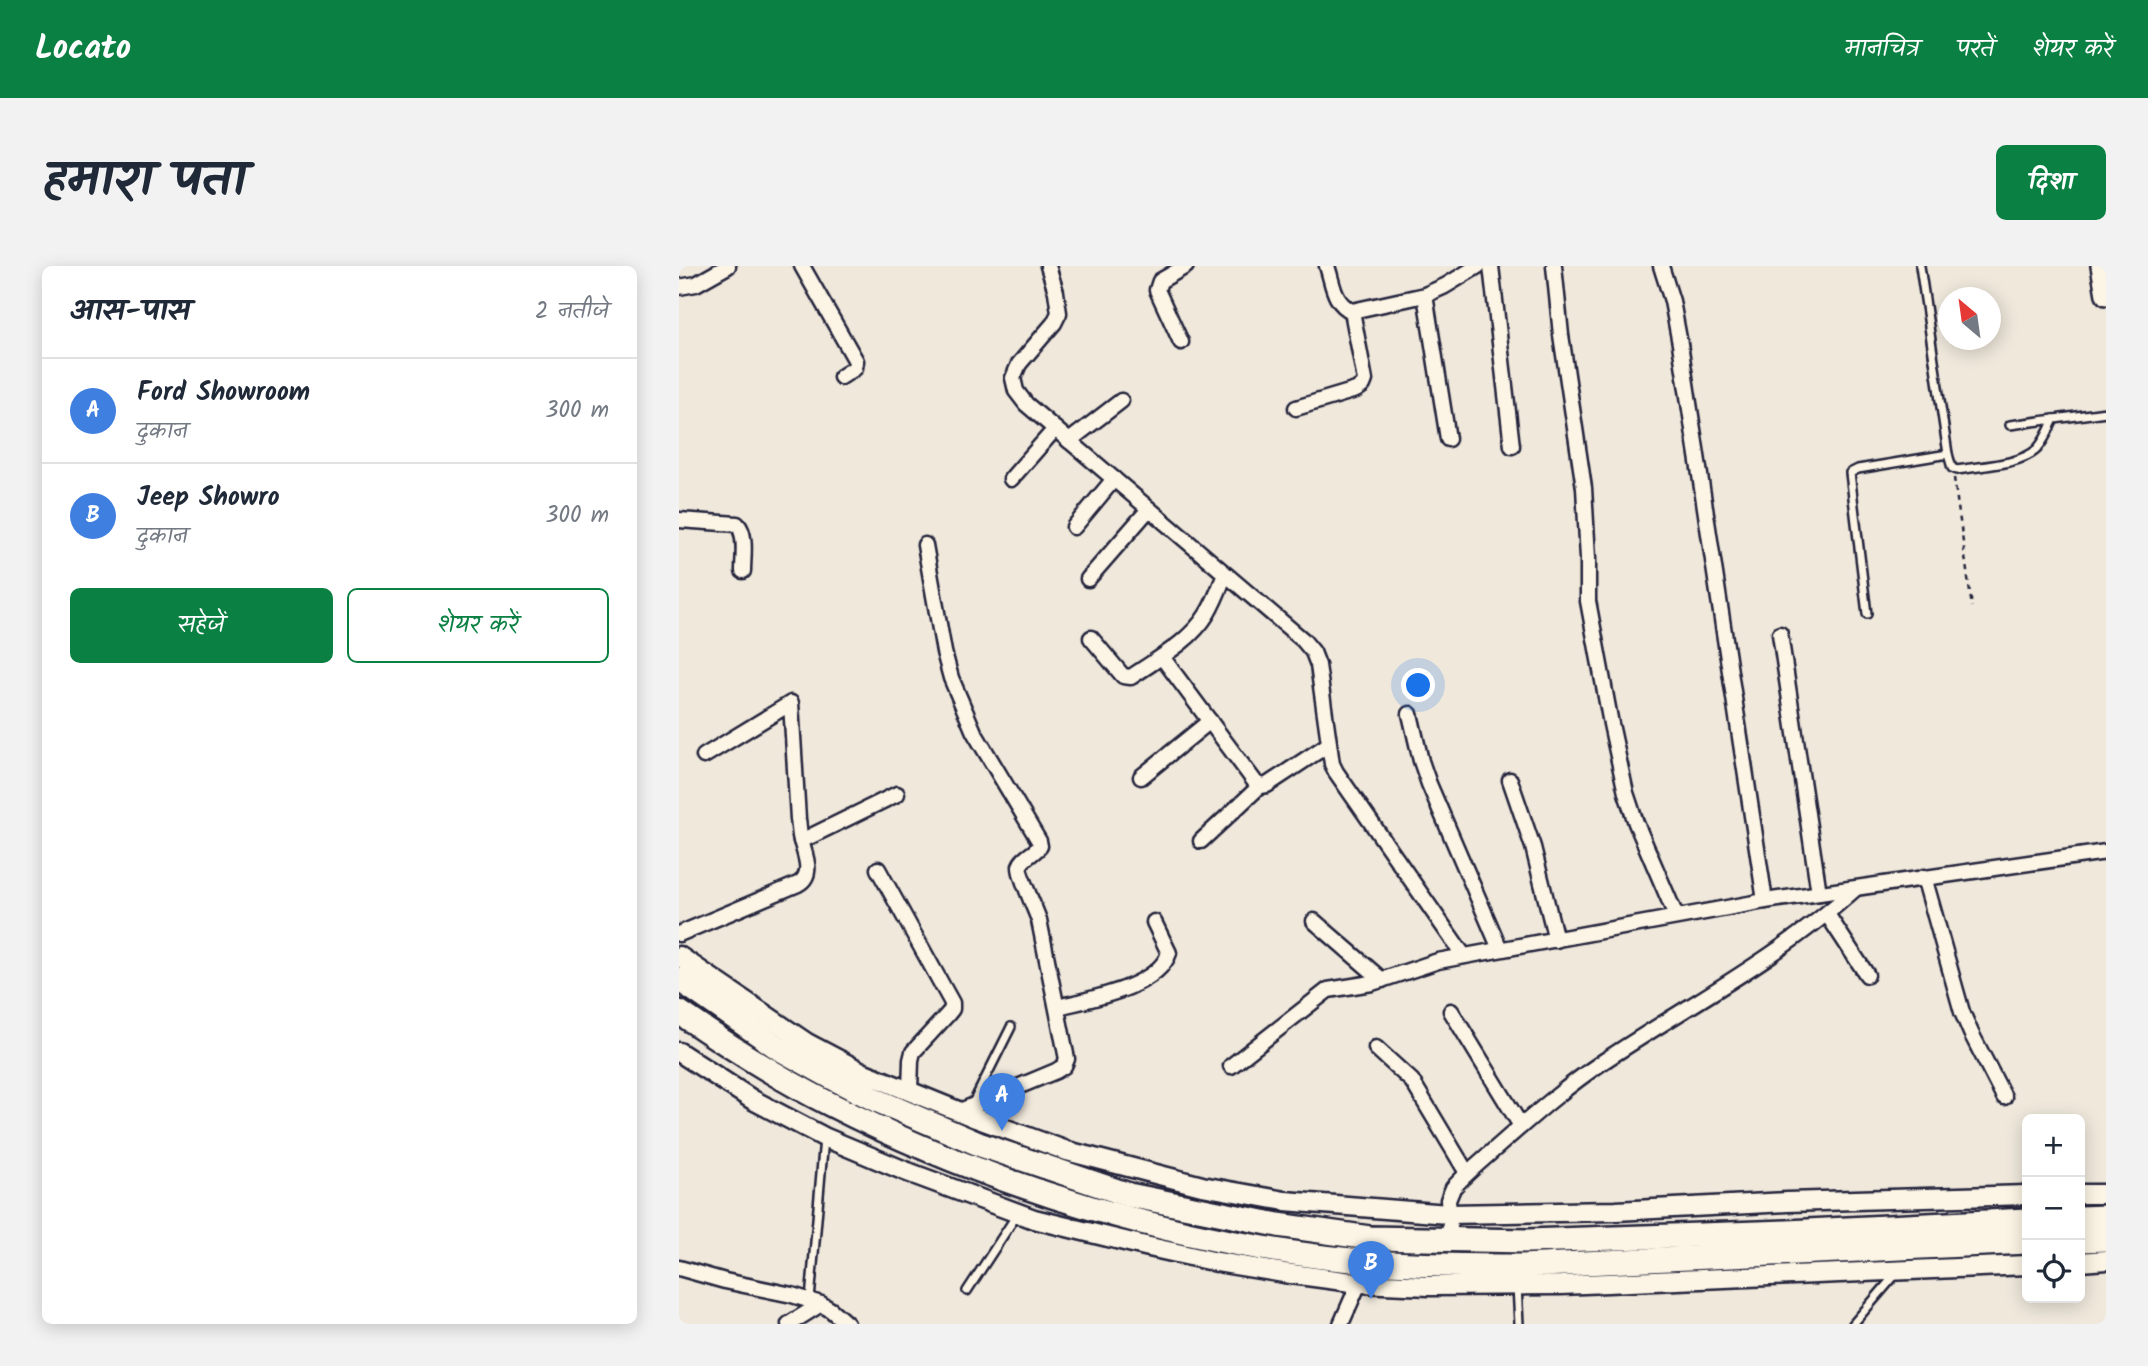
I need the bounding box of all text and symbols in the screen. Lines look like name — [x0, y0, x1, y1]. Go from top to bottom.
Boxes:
text: Locato — [35, 23, 131, 76]
text: मानचित्र — [1844, 30, 1919, 69]
text: परतें — [1957, 30, 1994, 69]
text: शेयर करें — [2032, 30, 2113, 69]
text: हमारा पता — [42, 143, 246, 221]
button: दिशा — [1996, 145, 2106, 220]
north arrow — [1938, 287, 2001, 350]
text: आस-पास — [70, 288, 191, 336]
text: 2 नतीजे — [535, 294, 609, 330]
text: Ford Showroom — [137, 372, 310, 414]
text: A — [86, 393, 100, 429]
text: 300 m — [545, 393, 609, 429]
text: दुकान — [137, 414, 188, 450]
text: Jeep Showro — [137, 477, 280, 519]
text: B — [86, 498, 100, 534]
text: 300 m — [545, 498, 609, 534]
text: दुकान — [137, 519, 188, 555]
button: सहेजें — [70, 588, 333, 663]
button: शेयर करें — [347, 588, 609, 663]
your location — [1401, 668, 1435, 702]
pin: A — [979, 1073, 1025, 1131]
map controls — [2022, 1114, 2085, 1303]
button: + — [2022, 1114, 2085, 1177]
button: − — [2022, 1177, 2085, 1240]
button: locate — [2022, 1240, 2085, 1303]
pin: B — [1348, 1241, 1394, 1299]

